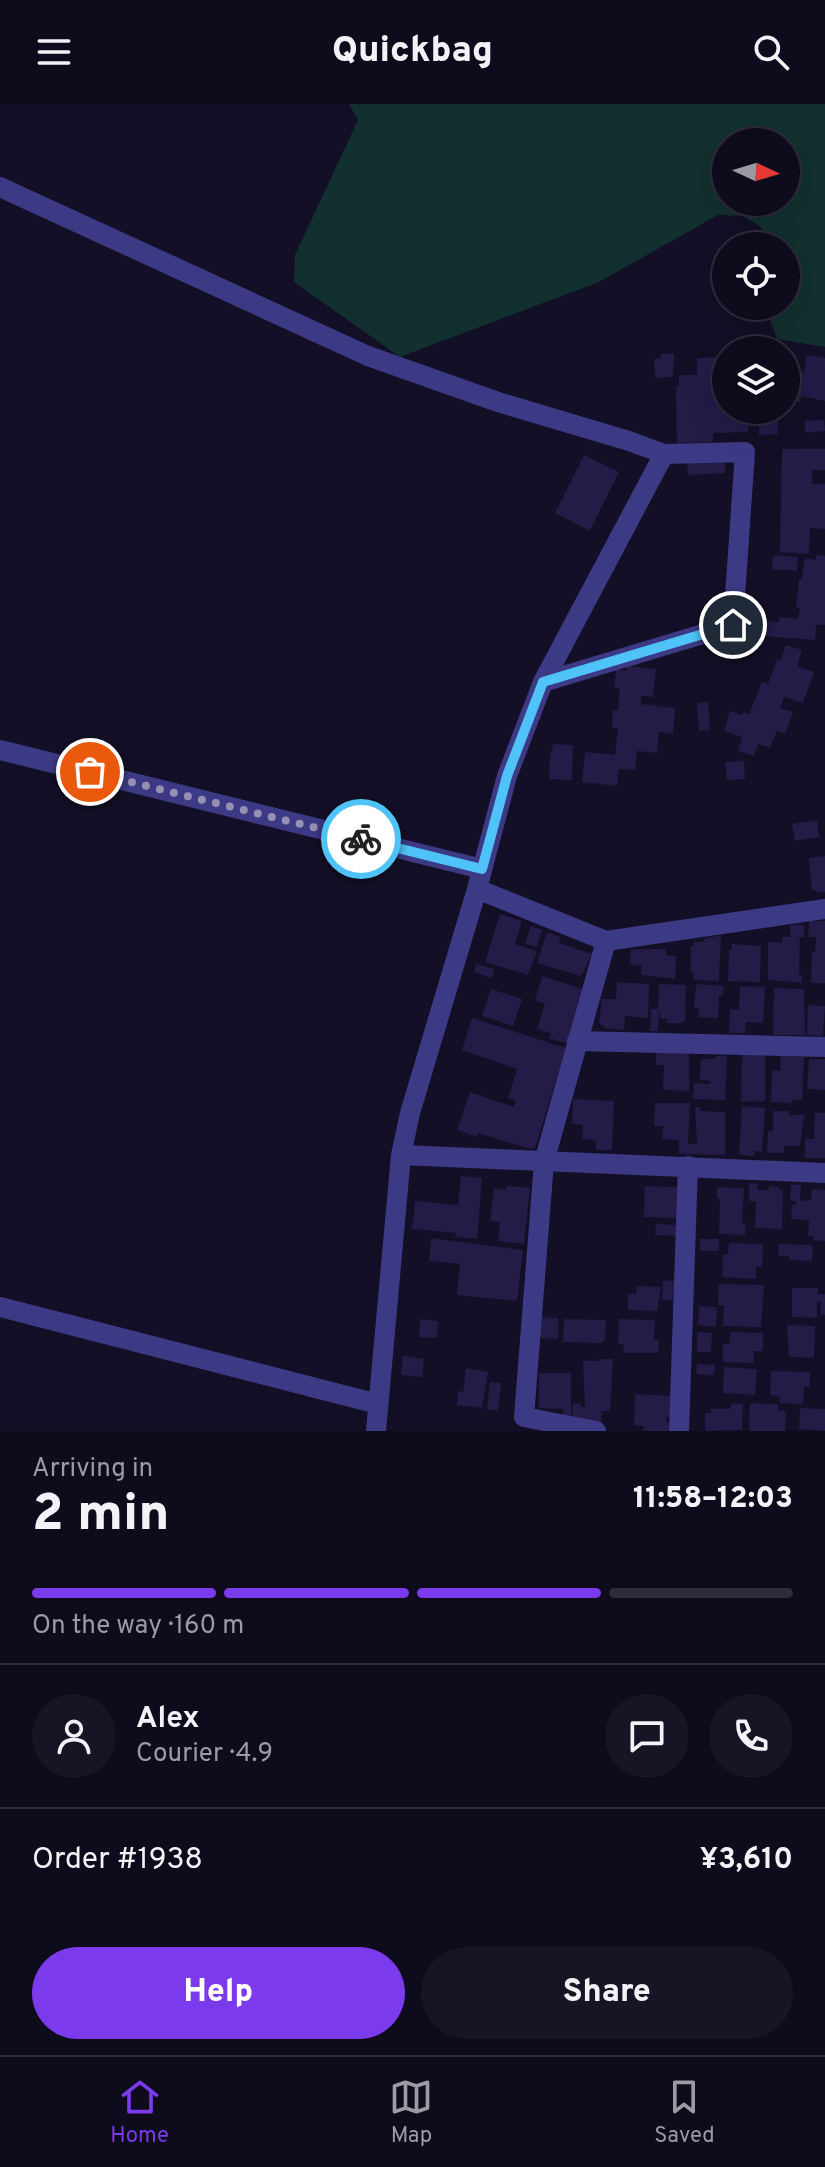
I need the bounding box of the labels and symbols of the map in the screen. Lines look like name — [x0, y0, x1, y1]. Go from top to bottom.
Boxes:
north arrow — [712, 128, 800, 216]
pin — [699, 591, 767, 659]
pin — [56, 738, 124, 806]
courier — [321, 799, 401, 879]

